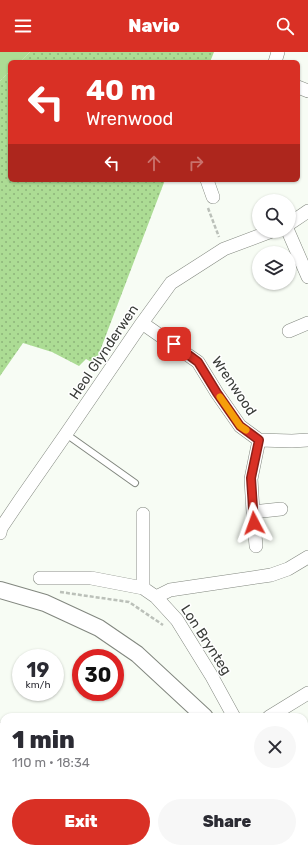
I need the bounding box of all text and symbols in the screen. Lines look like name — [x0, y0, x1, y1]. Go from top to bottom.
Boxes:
icon: menu — [12, 15, 34, 37]
text: Navio — [128, 15, 180, 37]
icon: search — [274, 15, 296, 37]
text: 40 m — [86, 74, 156, 107]
icon: left — [20, 76, 72, 128]
text: Wrenwood — [86, 108, 173, 130]
icon: left — [101, 152, 123, 174]
icon: ahead — [143, 152, 165, 174]
icon: right — [185, 152, 207, 174]
map controls — [252, 194, 296, 290]
button: search — [252, 194, 296, 238]
button: layers — [252, 246, 296, 290]
street label: Heol Glynderwen — [66, 301, 142, 403]
pin — [157, 327, 191, 361]
icon: arrive — [163, 333, 185, 355]
street label: Wrenwood — [208, 353, 260, 419]
position arrow — [233, 502, 275, 544]
street label: Lon Brynteg — [177, 602, 235, 678]
speed limit sign: 30 — [72, 649, 124, 701]
text: 19 — [27, 658, 49, 682]
text: km/h — [26, 679, 50, 691]
text: 1 min — [12, 726, 75, 754]
button: close — [254, 726, 296, 768]
text: 110 m · 18:34 — [12, 755, 90, 770]
button: Exit — [12, 799, 150, 845]
button: Share — [158, 799, 296, 845]

